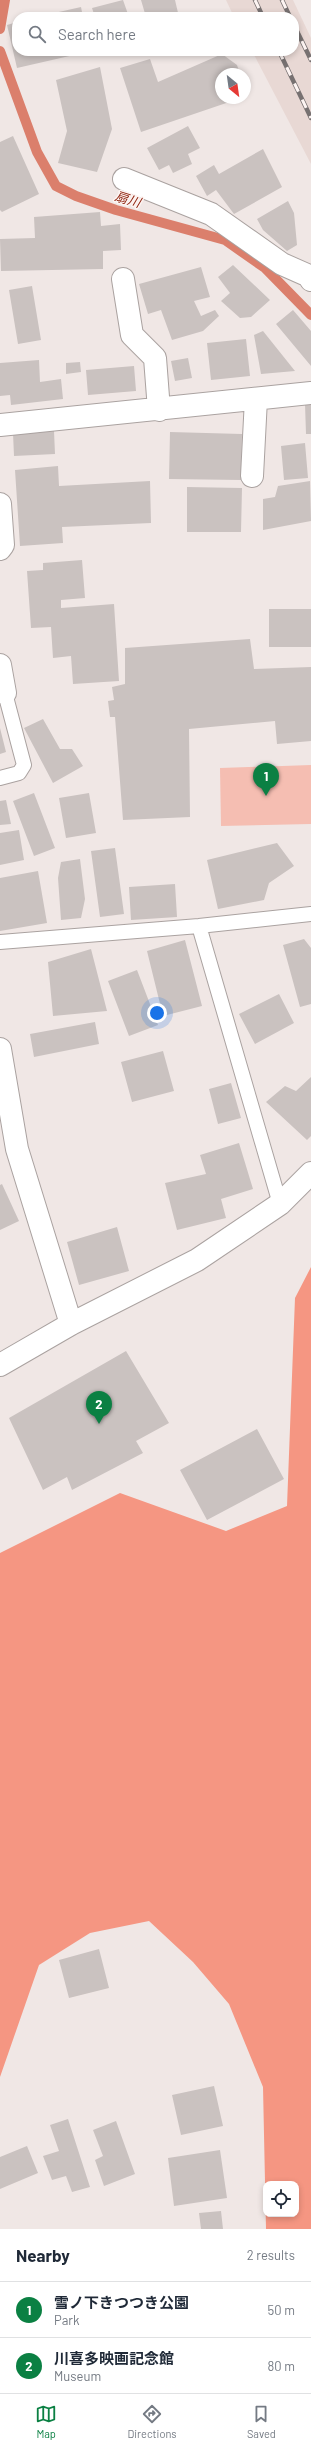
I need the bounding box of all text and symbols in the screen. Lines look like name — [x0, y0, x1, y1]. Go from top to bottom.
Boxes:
search box — [12, 12, 299, 56]
icon: search — [26, 23, 48, 45]
text: Search here — [58, 25, 136, 43]
north arrow — [215, 68, 251, 104]
water label: 扇川 — [113, 188, 145, 211]
pin: 1 — [253, 763, 279, 796]
your location — [147, 1003, 167, 1023]
pin: 2 — [86, 1391, 112, 1424]
map controls — [263, 2181, 299, 2217]
button: locate — [263, 2181, 299, 2217]
text: Nearby — [16, 2245, 70, 2265]
text: 2 results — [247, 2247, 295, 2263]
text: 雪ノ下きつつき公園 — [54, 2293, 189, 2311]
text: 1 — [27, 2302, 31, 2318]
text: 50 m — [268, 2302, 295, 2318]
text: Park — [54, 2312, 80, 2328]
text: 川喜多映画記念館 — [54, 2349, 174, 2367]
text: 2 — [25, 2358, 33, 2374]
text: 80 m — [268, 2358, 295, 2374]
text: Museum — [54, 2368, 101, 2384]
tab: Map — [35, 2403, 57, 2440]
tab: Directions — [127, 2403, 177, 2440]
tab: Saved — [247, 2403, 276, 2440]

